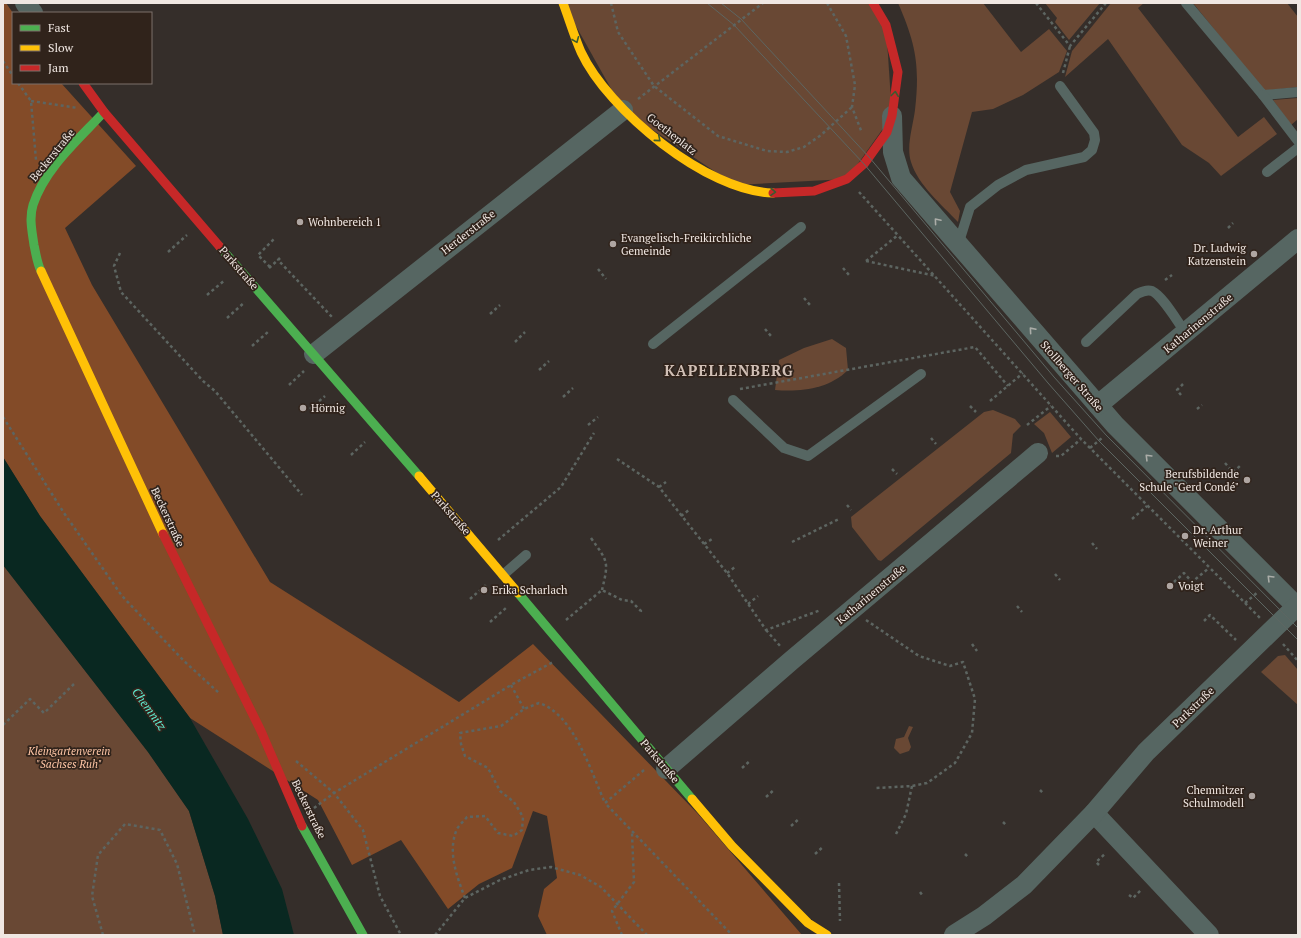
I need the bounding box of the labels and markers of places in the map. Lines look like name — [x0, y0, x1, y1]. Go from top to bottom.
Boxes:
place label: Wohnbereich 1 — [308, 215, 381, 229]
marker: Wohnbereich 1 — [295, 217, 305, 227]
place label: Evangelisch-Freikirchliche Gemeinde — [621, 231, 752, 258]
marker: Evangelisch-Freikirchliche Gemeinde — [608, 239, 618, 249]
place label: Dr. Ludwig Katzenstein — [1188, 241, 1246, 268]
marker: Dr. Ludwig Katzenstein — [1249, 249, 1259, 259]
place label: Hörnig — [311, 401, 345, 415]
marker: Hörnig — [298, 403, 308, 413]
place label: Berufsbildende Schule "Gerd Condé" — [1139, 467, 1239, 494]
marker: Berufsbildende Schule "Gerd Condé" — [1242, 475, 1252, 485]
place label: Dr. Arthur Weiner — [1193, 523, 1243, 550]
marker: Dr. Arthur Weiner — [1180, 531, 1190, 541]
place label: Voigt — [1178, 579, 1204, 593]
marker: Voigt — [1165, 581, 1175, 591]
place label: Erika Scharlach — [492, 583, 568, 597]
marker: Erika Scharlach — [479, 585, 489, 595]
place label: Chemnitzer Schulmodell — [1183, 783, 1245, 810]
marker: Chemnitzer Schulmodell — [1247, 791, 1257, 801]

